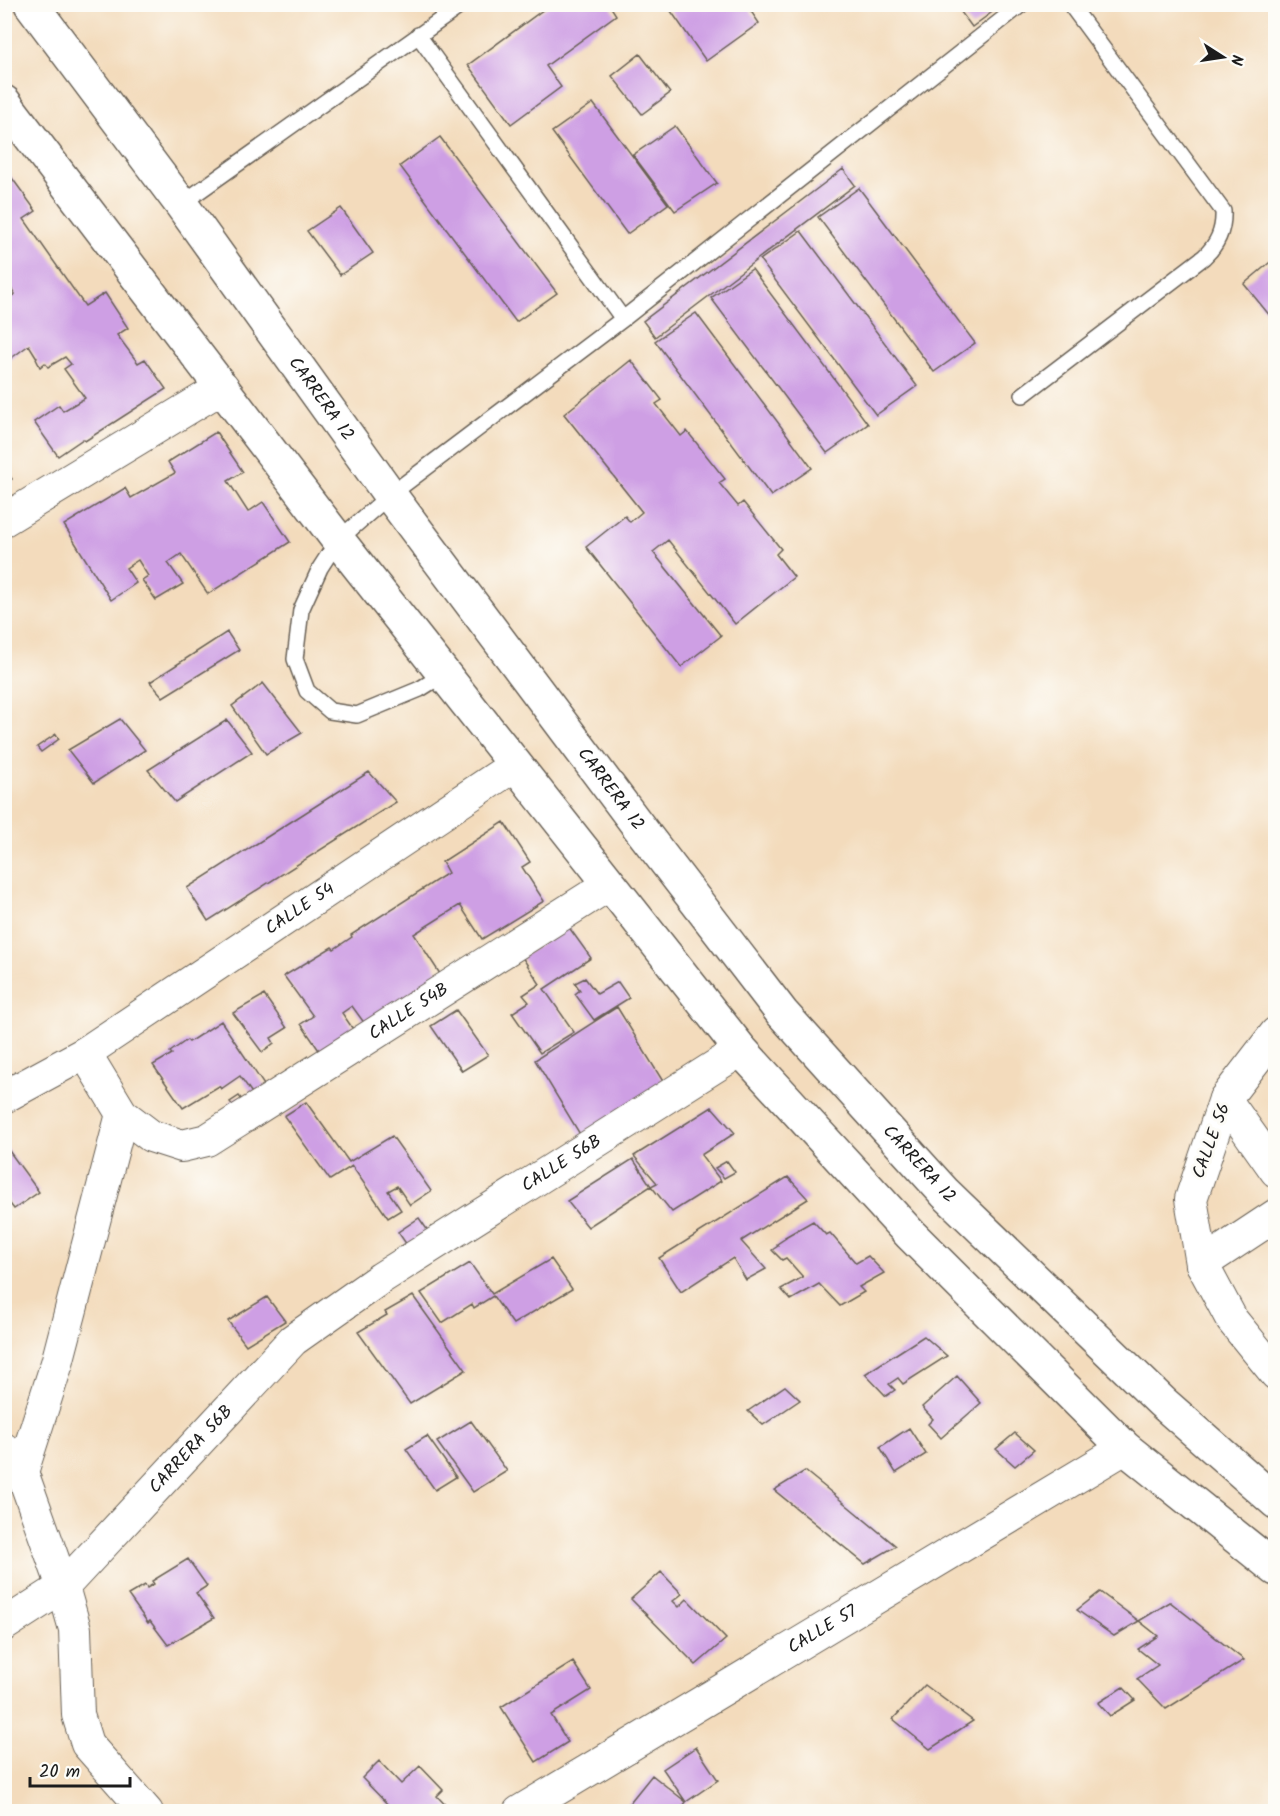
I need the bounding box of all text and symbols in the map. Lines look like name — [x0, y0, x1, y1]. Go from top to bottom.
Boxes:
north arrow — [1193, 27, 1253, 87]
text: N — [1223, 52, 1249, 67]
street label: CARRERA 12 — [281, 351, 361, 447]
street label: CARRERA 12 — [570, 741, 652, 837]
street label: CALLE 54 — [259, 875, 341, 943]
street label: CALLE 54B — [363, 975, 455, 1048]
street label: CALLE 56 — [1185, 1099, 1239, 1183]
street label: CARRERA 12 — [875, 1118, 963, 1211]
street label: CALLE 56B — [516, 1127, 607, 1200]
street label: CARRERA 56B — [142, 1398, 240, 1501]
street label: CALLE 57 — [782, 1597, 864, 1662]
scale bar — [30, 1750, 130, 1788]
text: 20 m — [39, 1758, 80, 1787]

